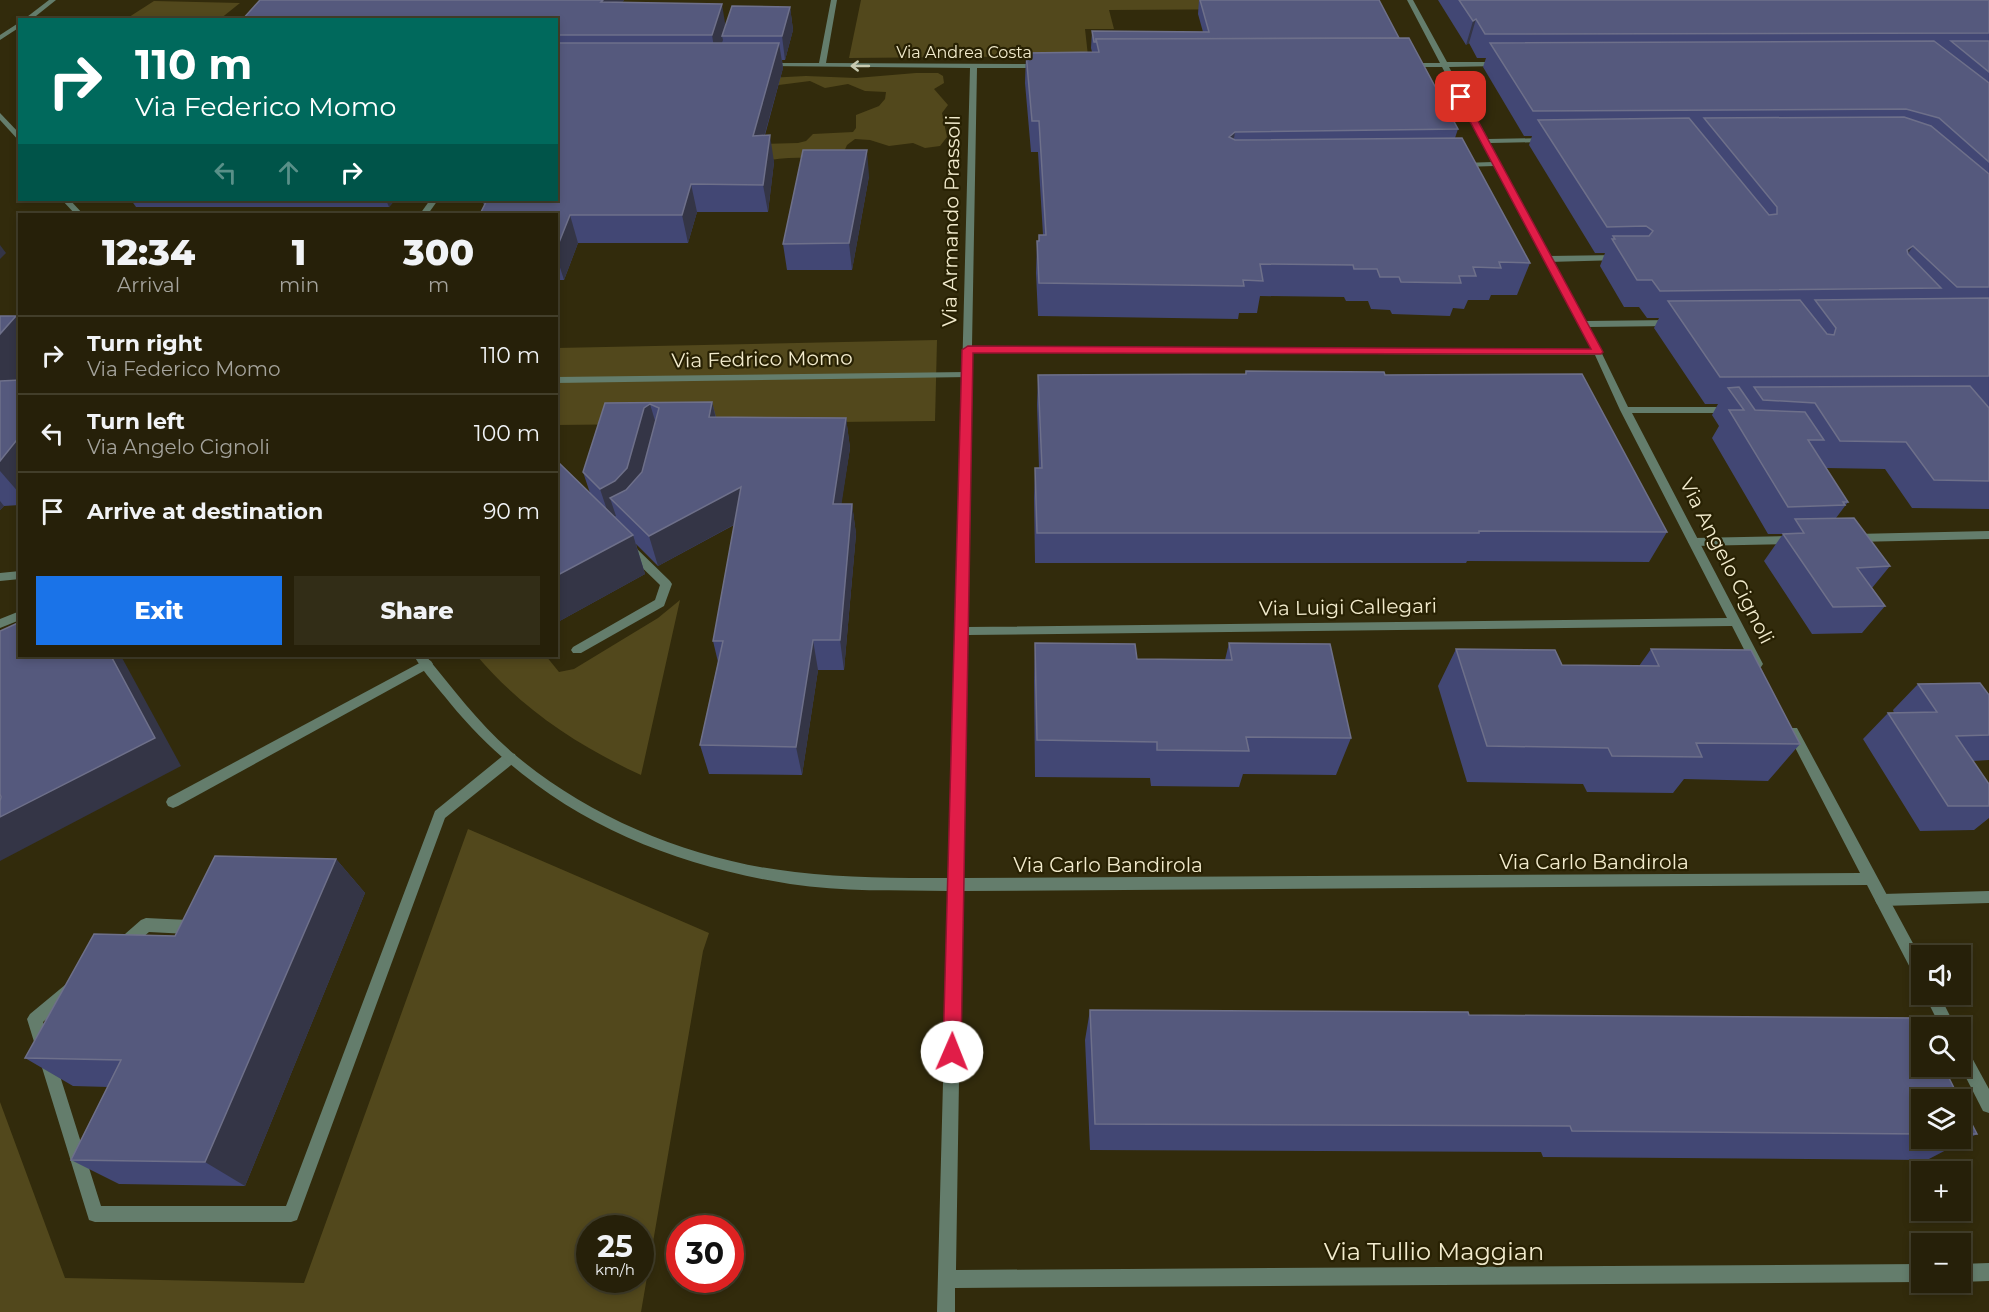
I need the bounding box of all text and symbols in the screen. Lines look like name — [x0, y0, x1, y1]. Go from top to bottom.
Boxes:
text: 110 m — [135, 38, 252, 90]
icon: right — [36, 42, 114, 120]
street label: Via Andrea Costa — [896, 43, 1032, 62]
one-way arrow — [851, 60, 871, 72]
pin — [1435, 71, 1486, 122]
icon: arrive — [1444, 80, 1477, 113]
text: Via Federico Momo — [135, 90, 396, 123]
street label: Via Armando Prassoli — [937, 115, 965, 327]
icon: left — [209, 156, 242, 189]
icon: ahead — [272, 156, 305, 189]
icon: right — [335, 156, 368, 189]
text: 12:34 — [102, 230, 195, 274]
text: 1 — [292, 230, 306, 274]
text: 300 — [403, 230, 474, 274]
text: Arrival — [117, 273, 180, 297]
text: min — [279, 273, 319, 297]
text: m — [428, 273, 449, 297]
text: Turn right — [87, 330, 202, 357]
icon: right — [36, 339, 69, 372]
text: 110 m — [480, 342, 540, 369]
street label: Via Fedrico Momo — [671, 345, 853, 373]
text: Via Federico Momo — [87, 357, 281, 381]
text: Turn left — [87, 408, 185, 435]
icon: left — [36, 417, 69, 450]
text: 100 m — [474, 420, 540, 447]
text: Via Angelo Cignoli — [87, 435, 270, 459]
street label: Via Angelo Cignoli — [1675, 474, 1779, 648]
icon: arrive — [36, 495, 69, 528]
text: Arrive at destination — [87, 498, 323, 525]
text: 90 m — [483, 498, 540, 525]
button: Exit — [36, 576, 282, 645]
button: Share — [294, 576, 540, 645]
street label: Via Luigi Callegari — [1259, 593, 1437, 621]
street label: Via Carlo Bandirola — [1499, 850, 1689, 874]
street label: Via Carlo Bandirola — [1013, 853, 1203, 877]
map controls — [1911, 945, 1971, 1293]
button: sound — [1911, 945, 1971, 1005]
button: search — [1911, 1017, 1971, 1077]
position arrow — [920, 1020, 984, 1084]
button: layers — [1911, 1089, 1971, 1149]
button: + — [1911, 1161, 1971, 1221]
speed limit sign: 30 — [666, 1215, 744, 1293]
text: 25 — [597, 1228, 633, 1265]
button: − — [1911, 1233, 1971, 1293]
street label: Via Tullio Maggian — [1324, 1237, 1544, 1266]
text: km/h — [595, 1260, 635, 1279]

